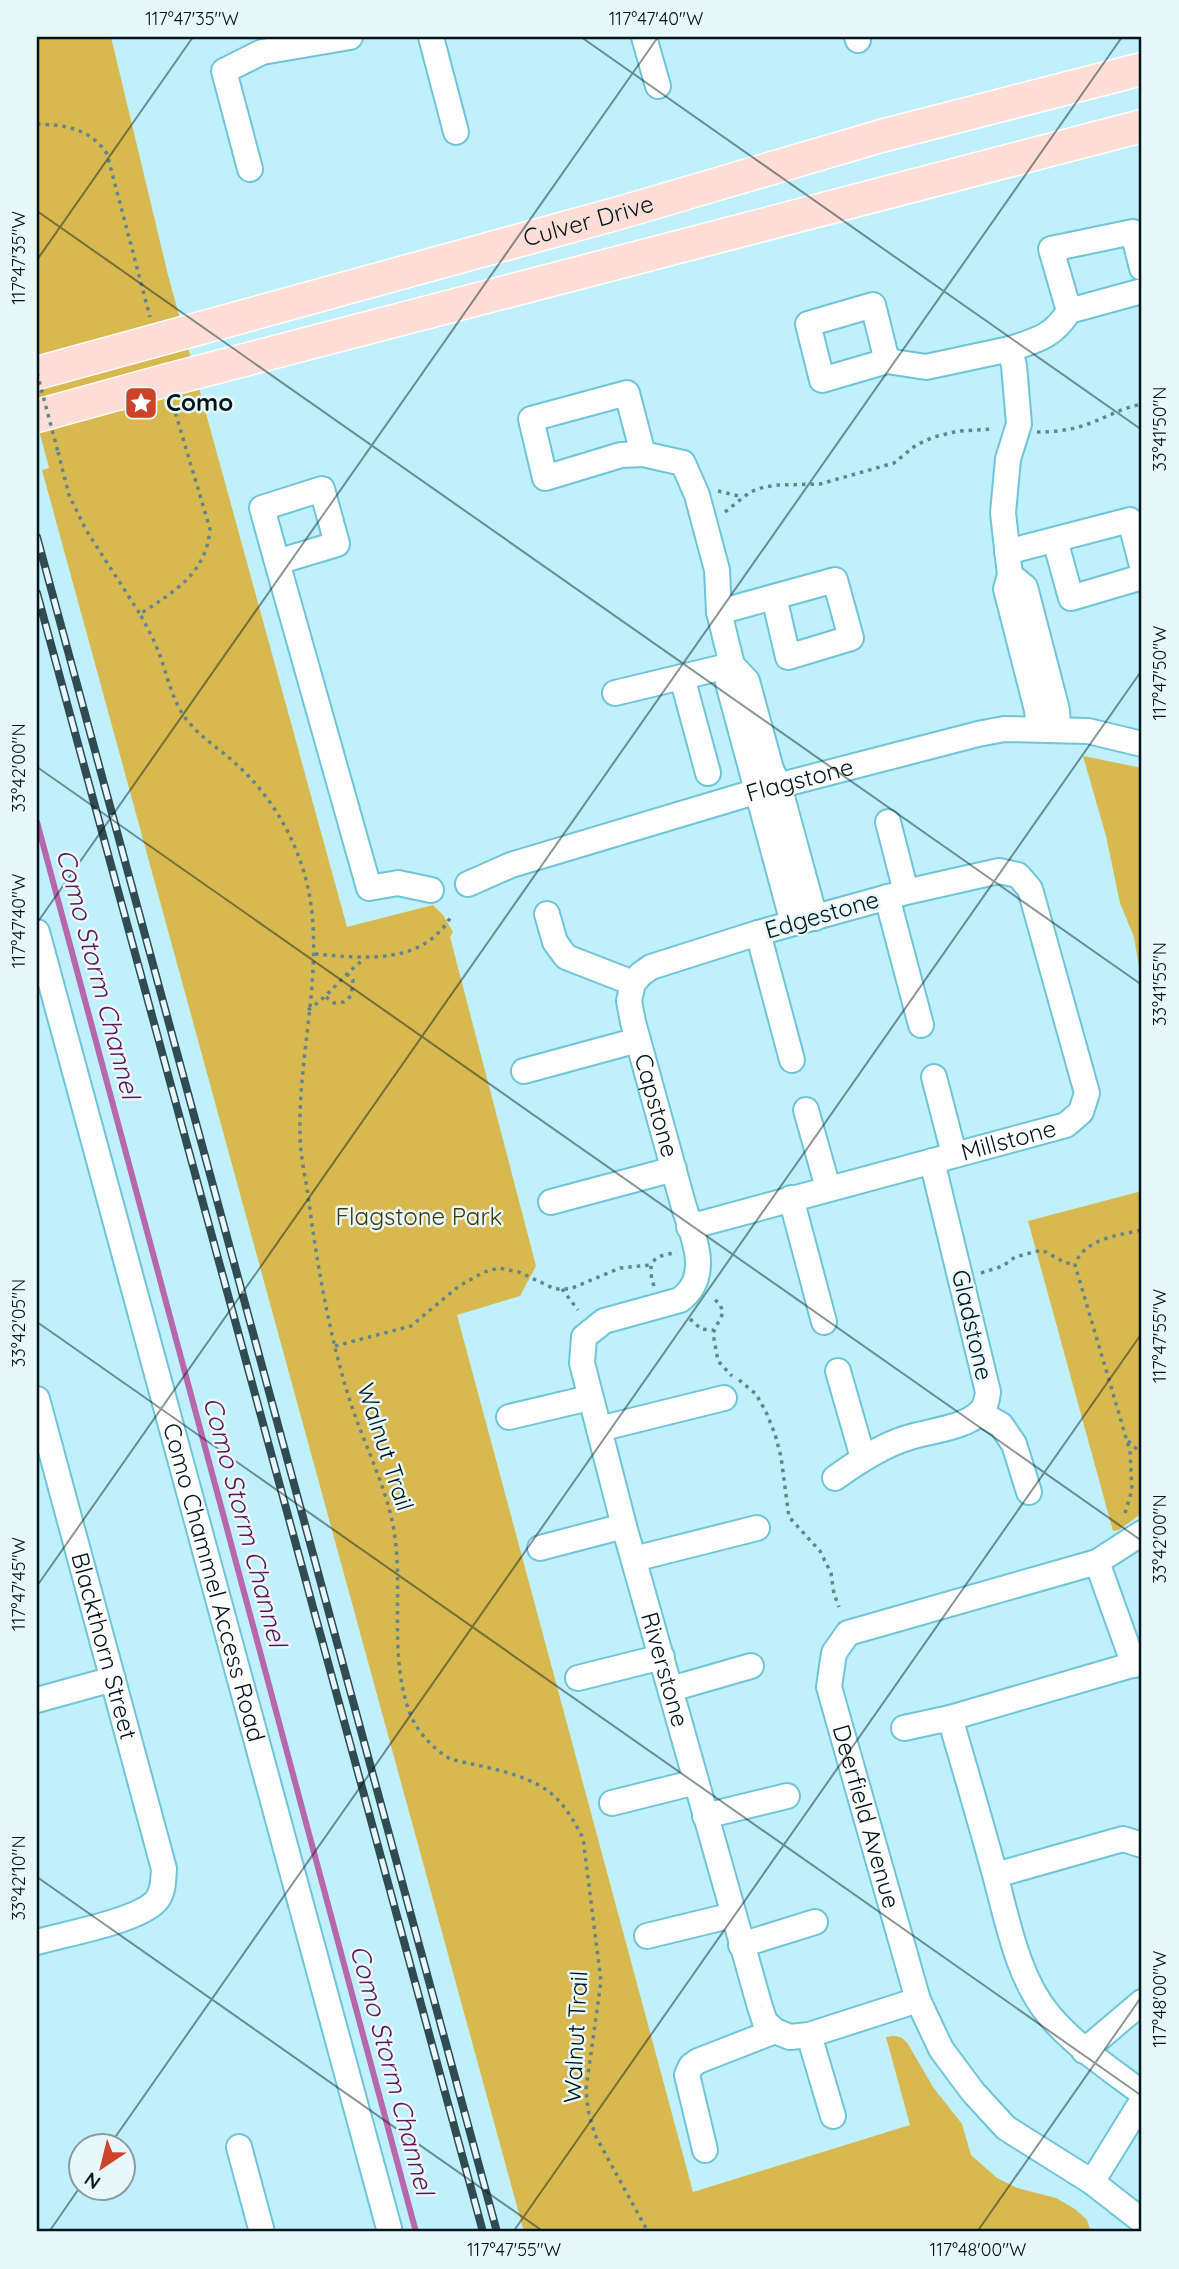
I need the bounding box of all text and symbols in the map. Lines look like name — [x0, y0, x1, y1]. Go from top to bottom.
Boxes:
text: 117°47'35"W — [145, 7, 239, 30]
text: 117°47'40"W — [609, 7, 703, 30]
street label: Culver Drive — [520, 188, 657, 253]
text: 117°47'35"W — [7, 211, 30, 305]
place icon: Como — [122, 384, 160, 422]
place label: Como — [166, 387, 233, 417]
text: 33°41'50"N — [1148, 387, 1171, 471]
text: 117°47'50"W — [1148, 626, 1171, 721]
text: 33°42'00"N — [7, 723, 30, 813]
street label: Flagstone — [742, 751, 856, 808]
water label: Como Storm Channel — [49, 845, 148, 1105]
text: 117°47'40"W — [7, 874, 30, 968]
street label: Edgestone — [761, 883, 882, 945]
text: 33°41'55"N — [1148, 942, 1171, 1026]
street label: Capstone — [628, 1050, 686, 1160]
street label: Millstone — [957, 1112, 1059, 1167]
park label: Flagstone Park — [336, 1201, 502, 1231]
street label: Gladstone — [946, 1267, 1000, 1383]
text: 33°42'05"N — [7, 1279, 30, 1367]
text: 117°47'55"W — [1148, 1289, 1171, 1383]
street label: Walnut Trail — [351, 1379, 421, 1514]
water label: Como Storm Channel — [196, 1393, 295, 1653]
street label: Como Chammel Access Road — [157, 1419, 272, 1745]
text: 33°42'00"N — [1148, 1494, 1171, 1584]
text: 117°47'45"W — [7, 1537, 30, 1631]
street label: Blackthorn Street — [65, 1549, 144, 1743]
street label: Riverstone — [635, 1609, 696, 1730]
street label: Deerfield Avenue — [826, 1721, 907, 1912]
text: 33°42'10"N — [7, 1835, 30, 1921]
water label: Como Storm Channel — [343, 1941, 442, 2201]
text: 117°48'00"W — [1148, 1951, 1171, 2047]
street label: Walnut Trail — [557, 1970, 593, 2104]
north arrow — [66, 2132, 136, 2202]
text: N — [80, 2167, 105, 2195]
text: 117°47'55"W — [467, 2238, 561, 2261]
text: 117°48'00"W — [930, 2238, 1026, 2261]

